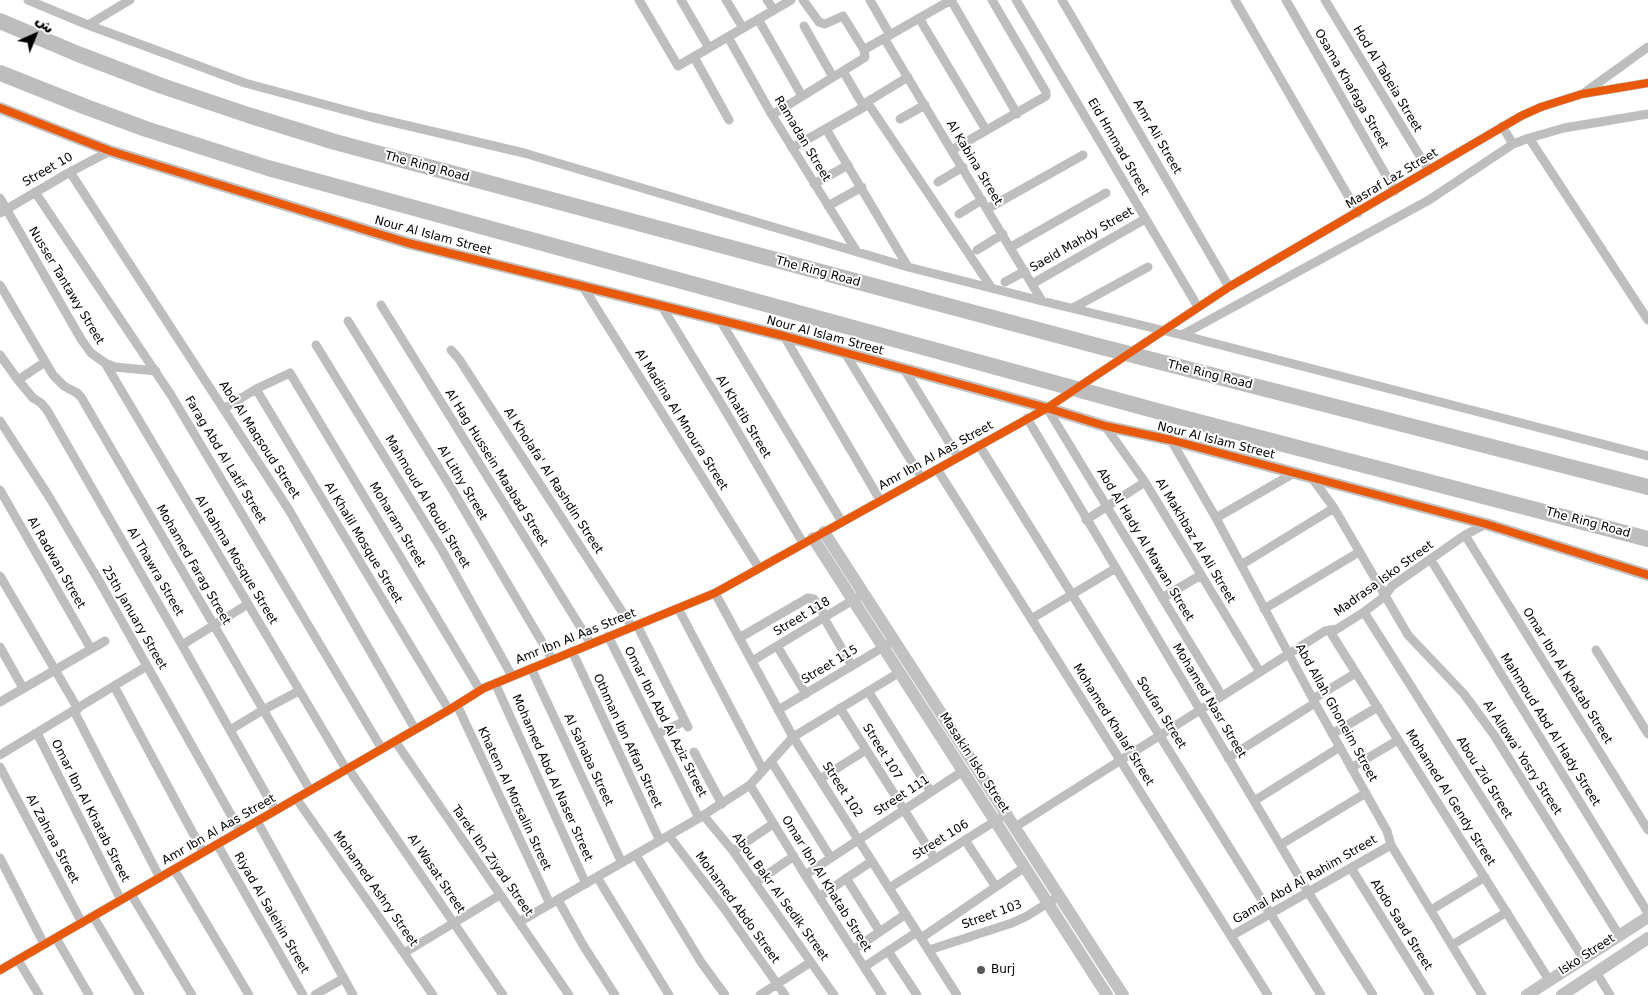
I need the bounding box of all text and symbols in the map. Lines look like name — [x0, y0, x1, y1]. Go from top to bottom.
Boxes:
north arrow — [10, 10, 60, 60]
text: ش — [33, 12, 58, 37]
street label: Hod Al Tabeia Street — [1349, 23, 1425, 135]
street label: Osama Khafaga Street — [1311, 27, 1391, 151]
street label: Ramadan Street — [771, 94, 833, 184]
street label: Eid Hmmad Street — [1084, 96, 1152, 198]
street label: Amr Ali Street — [1130, 97, 1184, 177]
street label: Al Kabina Street — [943, 118, 1005, 208]
street label: Masraf Laz Street — [1343, 146, 1441, 212]
street label: The Ring Road — [383, 149, 471, 185]
street label: Street 10 — [20, 150, 76, 190]
street label: Saeid Mahdy Street — [1028, 204, 1136, 276]
street label: Nour Al Islam Street — [373, 213, 493, 259]
street label: Nusser Tantawy Street — [25, 225, 107, 347]
street label: The Ring Road — [774, 254, 862, 290]
street label: Nour Al Islam Street — [765, 313, 885, 359]
street label: Al Madina Al Mnoura Street — [632, 347, 730, 493]
street label: The Ring Road — [1166, 357, 1254, 393]
street label: Al Khatib Street — [713, 373, 773, 461]
street label: Abd Al Maqsoud Street — [216, 379, 302, 501]
street label: Al Hag Hussein Maabad Street — [442, 387, 550, 549]
street label: Farag Abd Al Latif Street — [181, 394, 269, 526]
street label: Al Kholafa' Al Rashdin Street — [500, 405, 606, 557]
street label: Amr Ibn Al Aas Street — [876, 419, 996, 493]
street label: Nour Al Islam Street — [1156, 419, 1276, 463]
street label: Mahmoud Al Roubi Street — [382, 433, 472, 571]
street label: Al Lithy Street — [434, 443, 490, 523]
street label: Abd Al Hady Al Mawan Street — [1094, 466, 1196, 624]
street label: Al Makhbaz Al Ali Street — [1152, 476, 1238, 606]
street label: Al Khalil Mosque Street — [321, 480, 405, 606]
street label: Moharam Street — [366, 480, 428, 570]
street label: Al Rahma Mosque Street — [192, 493, 280, 627]
street label: Mohamed Farag Street — [153, 502, 233, 628]
street label: The Ring Road — [1544, 505, 1632, 541]
street label: Al Radwan Street — [24, 515, 88, 611]
street label: Al Thawra Street — [124, 525, 186, 619]
street label: Madrasa Isko Street — [1332, 538, 1436, 620]
street label: 25th January Street — [98, 564, 170, 672]
street label: Street 118 — [771, 595, 833, 639]
street label: Omar Ibn Al Khatab Street — [1519, 605, 1615, 747]
street label: Amr Ibn Al Aas Street — [514, 606, 638, 668]
street label: Mohamed Nasr Street — [1169, 641, 1249, 761]
street label: Abd Allah Ghoneim Street — [1292, 642, 1380, 784]
street label: Street 115 — [799, 643, 861, 687]
street label: Omar Ibn Abd Al Aziz Street — [621, 644, 709, 800]
street label: Mahmoud Abd Al Hady Street — [1497, 651, 1603, 809]
street label: Mohamed Khalaf Street — [1069, 661, 1157, 789]
street label: Othman Ibn Affan Street — [590, 672, 664, 810]
street label: Soufan Street — [1133, 674, 1189, 752]
street label: Mohamed Abd Al Naser Street — [509, 692, 595, 864]
street label: Al Allowa' Yosry Street — [1480, 698, 1564, 818]
street label: Masakin Isko Street — [936, 710, 1012, 816]
street label: Al Sahaba Street — [560, 711, 616, 809]
street label: Street 107 — [859, 721, 905, 783]
street label: Khatem Al Morsalin Street — [474, 725, 554, 873]
street label: Mohamed Al Gendy Street — [1402, 727, 1498, 869]
street label: Abou Zid Street — [1453, 734, 1515, 822]
street label: Omar Ibn Al Khatab Street — [48, 737, 132, 885]
street label: Street 102 — [819, 760, 865, 820]
street label: Street 111 — [872, 773, 932, 819]
street label: Al Zahraa Street — [23, 792, 81, 886]
street label: Amr Ibn Al Aas Street — [160, 792, 278, 868]
street label: Tarek Ibn Ziyad Street — [448, 803, 536, 919]
street label: Omar Ibn Al Khatab Street — [778, 813, 874, 955]
street label: Street 106 — [910, 817, 972, 863]
street label: Mohamed Ashry Street — [330, 829, 420, 949]
street label: Abou Bakr Al Sedik Street — [729, 830, 831, 964]
street label: Al Wasat Street — [404, 832, 468, 916]
street label: Gamal Abd Al Rahim Street — [1230, 833, 1380, 927]
street label: Mohamed Abdo Street — [692, 849, 782, 967]
street label: Riyad Al Salehin Street — [230, 850, 312, 976]
street label: Abdo Saad Street — [1367, 877, 1435, 973]
street label: Street 103 — [960, 897, 1024, 933]
street label: Isko Street — [1556, 932, 1618, 978]
place label: Burj — [991, 963, 1015, 977]
marker: Burj — [975, 964, 987, 976]

